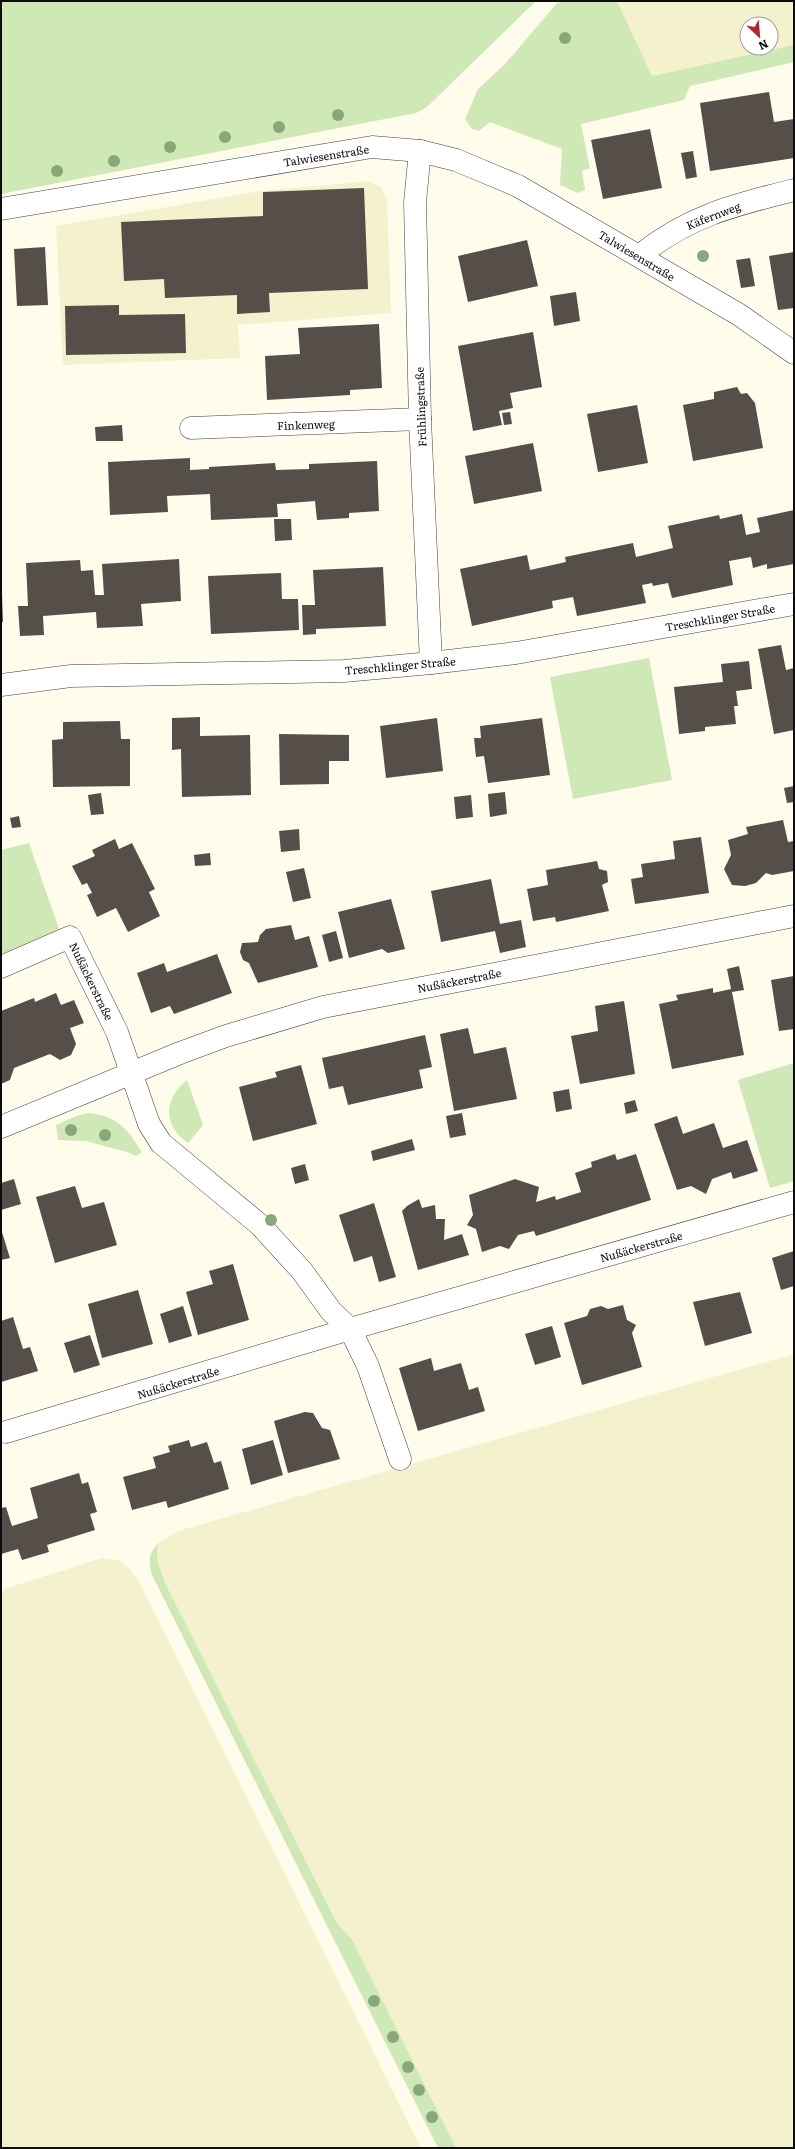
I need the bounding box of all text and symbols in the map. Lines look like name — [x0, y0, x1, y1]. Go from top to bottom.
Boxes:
north arrow — [739, 16, 779, 56]
text: N — [756, 37, 771, 55]
street label: Talwiesenstraße — [282, 140, 370, 170]
street label: Käfernweg — [684, 197, 743, 233]
street label: Talwiesenstraße — [596, 226, 678, 284]
street label: Frühlingstraße — [411, 366, 429, 447]
street label: Finkenweg — [277, 415, 336, 433]
street label: Treschklinger Straße — [664, 599, 777, 635]
street label: Treschklinger Straße — [344, 652, 456, 678]
street label: Nußäckerstraße — [66, 939, 118, 1023]
street label: Nußäckerstraße — [416, 964, 503, 996]
street label: Nußäckerstraße — [598, 1226, 684, 1265]
street label: Nußäckerstraße — [135, 1362, 221, 1402]

